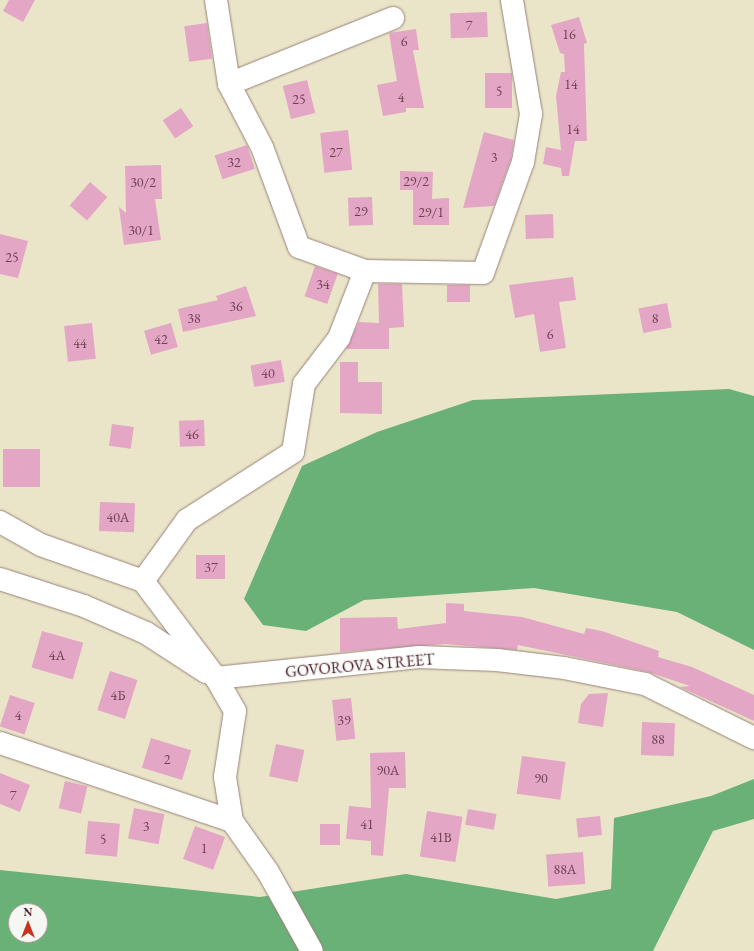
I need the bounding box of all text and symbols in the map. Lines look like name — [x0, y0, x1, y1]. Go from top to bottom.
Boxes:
house number: 7 — [466, 17, 472, 33]
house number: 16 — [562, 26, 576, 42]
house number: 6 — [401, 33, 407, 49]
house number: 14 — [564, 76, 578, 92]
house number: 5 — [496, 83, 502, 99]
house number: 4 — [398, 89, 404, 105]
house number: 25 — [292, 91, 306, 107]
house number: 14 — [566, 121, 580, 137]
house number: 27 — [329, 144, 343, 160]
house number: 3 — [491, 149, 497, 165]
house number: 32 — [227, 154, 241, 170]
house number: 29/2 — [403, 173, 429, 189]
house number: 30/2 — [130, 174, 156, 190]
house number: 29 — [354, 203, 368, 219]
house number: 29/1 — [418, 204, 444, 220]
house number: 30/1 — [128, 222, 154, 238]
house number: 25 — [5, 249, 19, 265]
house number: 34 — [316, 276, 330, 292]
house number: 36 — [229, 298, 243, 314]
house number: 38 — [187, 310, 201, 326]
house number: 8 — [652, 310, 658, 326]
house number: 6 — [547, 326, 553, 342]
house number: 42 — [154, 331, 168, 347]
house number: 44 — [73, 335, 87, 351]
house number: 40 — [261, 365, 275, 381]
house number: 46 — [185, 426, 199, 442]
house number: 40А — [106, 509, 130, 525]
house number: 37 — [204, 559, 218, 575]
house number: 4А — [49, 647, 65, 663]
street label: GOVOROVA STREET — [284, 650, 436, 682]
house number: 4Б — [111, 687, 125, 703]
house number: 4 — [15, 707, 21, 723]
house number: 39 — [337, 712, 351, 728]
house number: 88 — [651, 731, 665, 747]
house number: 2 — [164, 751, 170, 767]
house number: 90А — [376, 762, 400, 778]
house number: 90 — [534, 770, 548, 786]
house number: 7 — [10, 787, 16, 803]
house number: 41 — [360, 816, 374, 832]
house number: 3 — [143, 818, 149, 834]
house number: 41В — [430, 829, 452, 845]
house number: 5 — [100, 831, 106, 847]
house number: 1 — [201, 840, 207, 856]
house number: 88А — [553, 861, 577, 877]
north arrow — [8, 903, 48, 943]
text: N — [24, 905, 32, 919]

